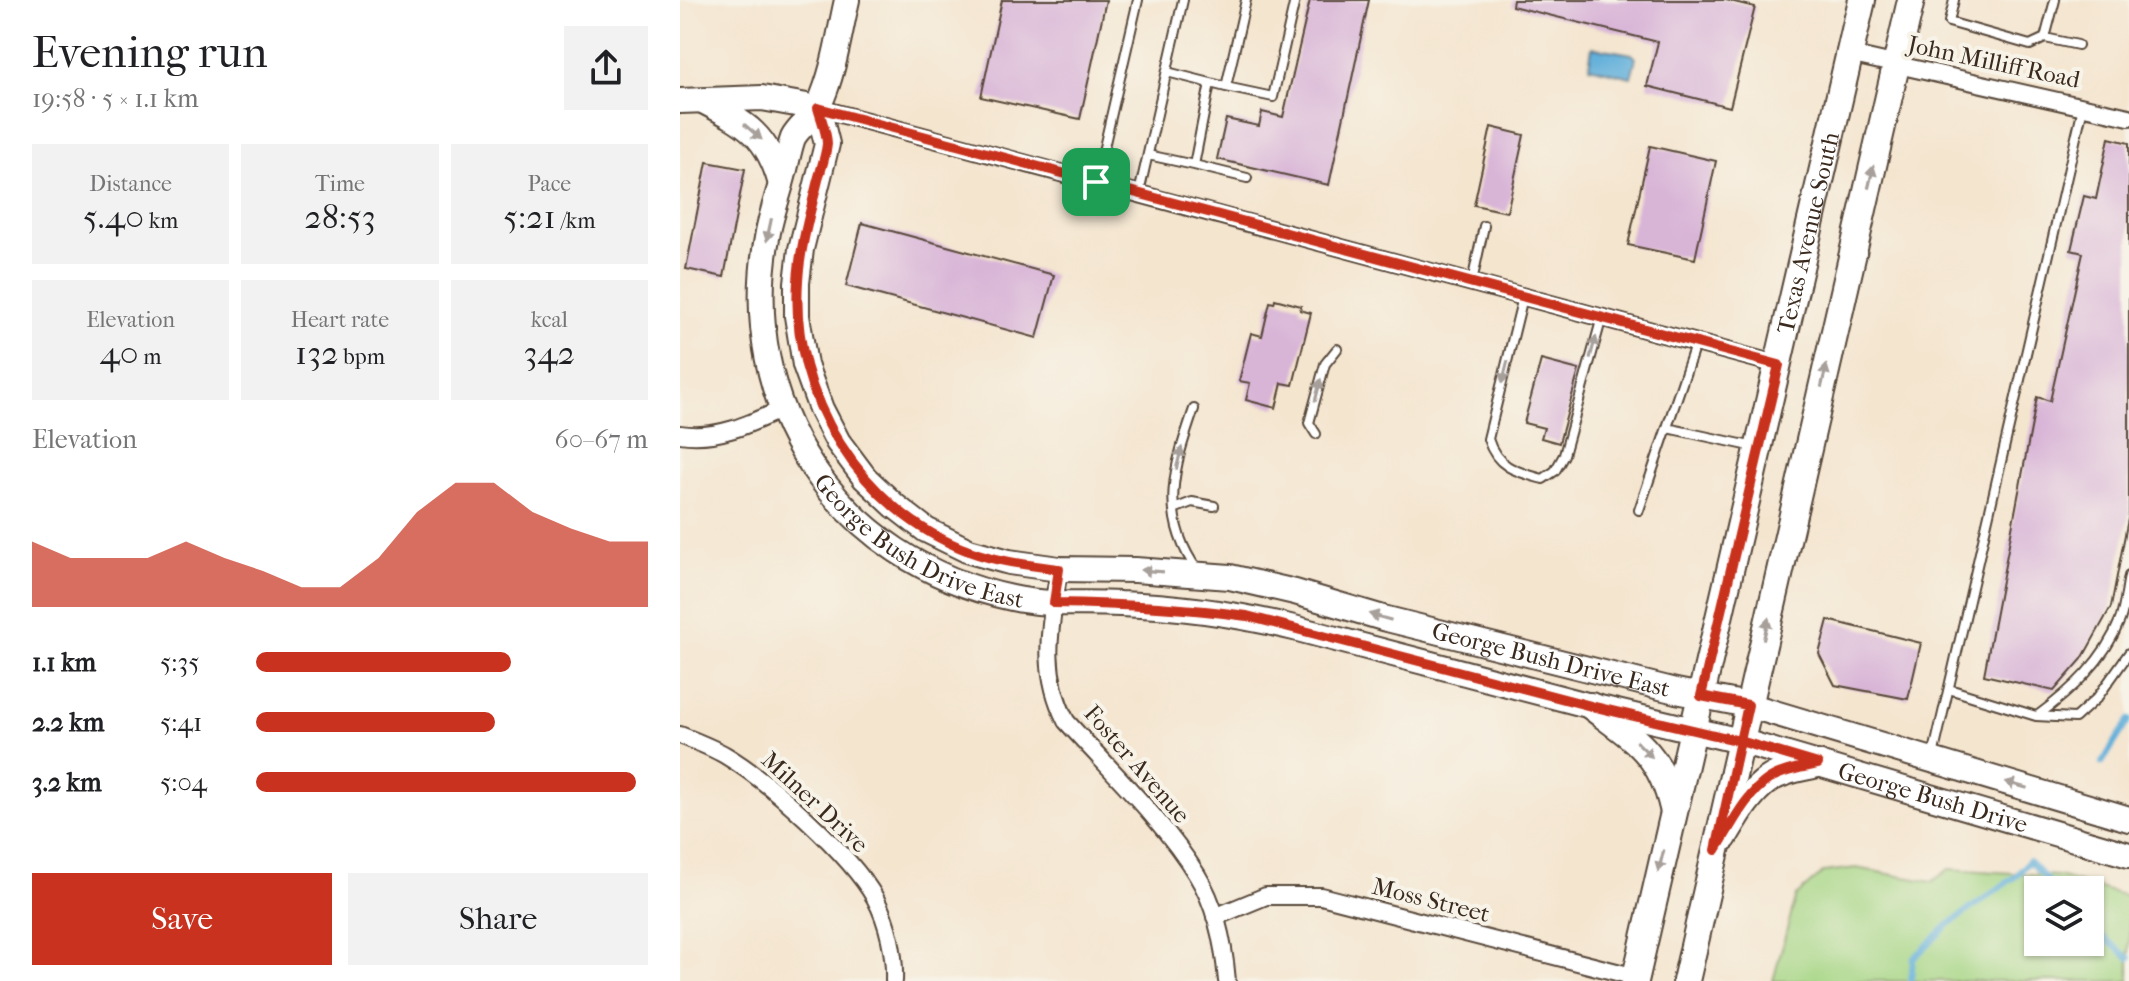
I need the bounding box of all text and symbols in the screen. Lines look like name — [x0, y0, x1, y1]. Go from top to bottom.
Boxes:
button: share — [564, 26, 648, 110]
text: Evening run — [32, 27, 267, 78]
street label: John Milliff Road — [1903, 30, 2084, 94]
text: 19:58 · 5 × 1.1 km — [32, 83, 199, 114]
one-way arrow — [742, 123, 762, 140]
street label: Texas Avenue South — [1771, 129, 1845, 336]
pin — [1062, 148, 1130, 216]
icon: arrive — [1074, 160, 1118, 204]
one-way arrow — [1865, 165, 1878, 190]
text: Distance — [89, 171, 172, 197]
text: Time — [315, 171, 365, 197]
text: Pace — [527, 171, 571, 197]
text: 5.40 — [83, 197, 144, 237]
text: 28:53 — [304, 197, 376, 237]
text: 5:21 — [503, 197, 556, 237]
text: km — [144, 208, 178, 234]
text: /km — [556, 208, 595, 234]
one-way arrow — [762, 218, 775, 243]
text: Elevation — [86, 307, 175, 333]
text: Heart rate — [291, 307, 389, 333]
text: kcal — [531, 307, 568, 333]
text: 40 — [100, 333, 139, 373]
text: 132 — [295, 333, 339, 373]
text: 342 — [524, 333, 575, 373]
one-way arrow — [1588, 335, 1600, 360]
text: m — [139, 344, 162, 370]
text: bpm — [339, 344, 385, 370]
one-way arrow — [1498, 359, 1510, 384]
one-way arrow — [1819, 363, 1831, 388]
one-way arrow — [1312, 378, 1324, 403]
text: Elevation — [32, 424, 137, 455]
text: 60–67 m — [555, 424, 648, 455]
one-way arrow — [1173, 445, 1185, 470]
street label: George Bush Drive East — [808, 468, 1026, 614]
one-way arrow — [1140, 564, 1165, 577]
one-way arrow — [1368, 611, 1393, 623]
one-way arrow — [1760, 616, 1772, 641]
street label: George Bush Drive East — [1429, 617, 1673, 703]
text: 1.1 km — [32, 647, 96, 678]
text: 5:35 — [160, 647, 199, 678]
street label: Foster Avenue — [1078, 699, 1196, 829]
text: 2.2 km — [32, 707, 104, 738]
text: 5:41 — [160, 707, 202, 738]
one-way arrow — [1634, 739, 1653, 758]
street label: Milner Drive — [756, 746, 874, 858]
street label: George Bush Drive — [1835, 757, 2031, 839]
text: 3.2 km — [32, 767, 102, 798]
text: 5:04 — [160, 767, 207, 798]
one-way arrow — [2003, 778, 2027, 791]
one-way arrow — [1655, 849, 1667, 874]
street label: Moss Street — [1369, 872, 1493, 928]
button: Save — [32, 873, 332, 965]
button: Share — [348, 873, 648, 965]
map controls — [2024, 876, 2104, 956]
button: layers — [2024, 876, 2104, 956]

